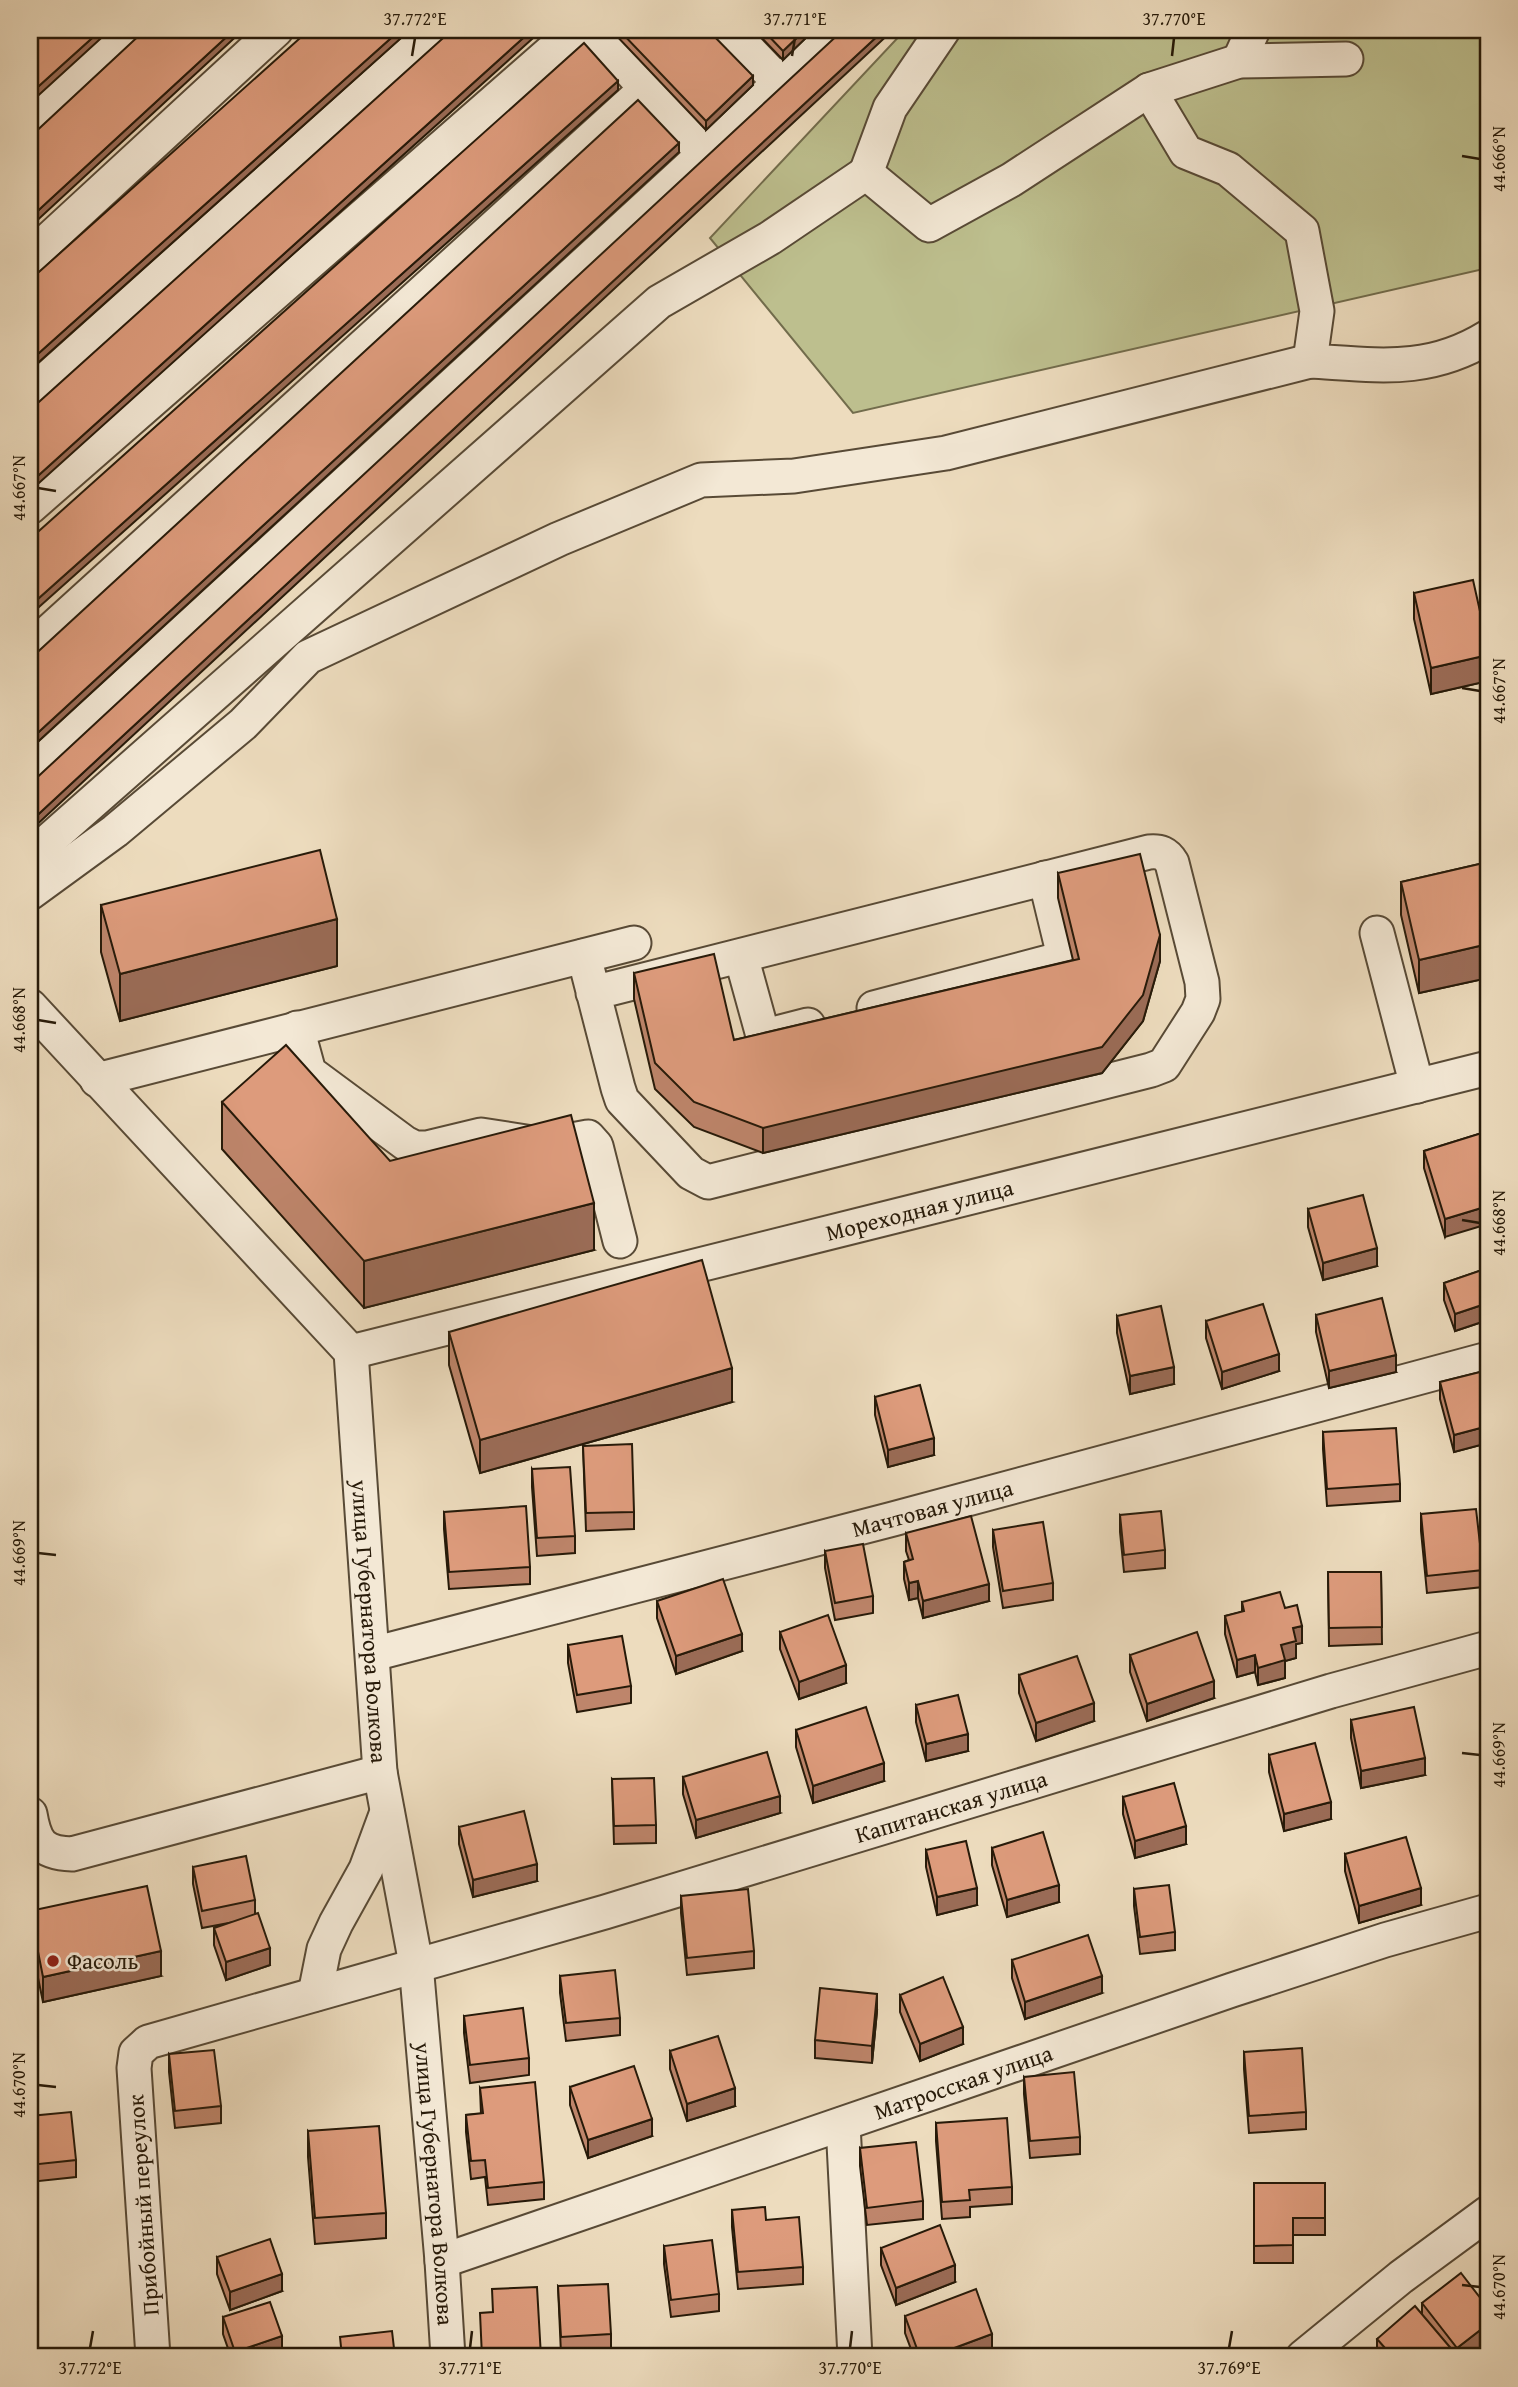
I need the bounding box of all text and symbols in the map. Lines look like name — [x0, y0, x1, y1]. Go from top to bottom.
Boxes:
text: 37.772°E — [383, 5, 447, 32]
text: 37.771°E — [763, 5, 827, 32]
text: 37.770°E — [1142, 5, 1206, 32]
text: 44.666°N — [1485, 126, 1512, 192]
text: 44.667°N — [5, 455, 32, 521]
text: 44.667°N — [1485, 658, 1512, 724]
text: 44.668°N — [5, 987, 32, 1053]
street label: Мореходная улица — [822, 1170, 1017, 1249]
text: 44.668°N — [1485, 1190, 1512, 1256]
street label: Мачтовая улица — [848, 1471, 1016, 1545]
street label: улица Губернатора Волкова — [344, 1477, 396, 1764]
text: 44.669°N — [5, 1520, 32, 1586]
text: 44.669°N — [1485, 1722, 1512, 1788]
street label: Капитанская улица — [851, 1761, 1051, 1851]
place label: Фасоль — [67, 1944, 138, 1977]
marker: Фасоль — [45, 1953, 61, 1969]
street label: Матросская улица — [869, 2036, 1057, 2128]
street label: улица Губернатора Волкова — [407, 2040, 463, 2327]
text: 44.670°N — [5, 2052, 32, 2118]
street label: Прибойный переулок — [118, 2093, 167, 2317]
text: 44.670°N — [1485, 2254, 1512, 2320]
text: 37.772°E — [58, 2354, 122, 2381]
text: 37.771°E — [438, 2354, 502, 2381]
text: 37.770°E — [818, 2354, 882, 2381]
text: 37.769°E — [1197, 2354, 1261, 2381]

